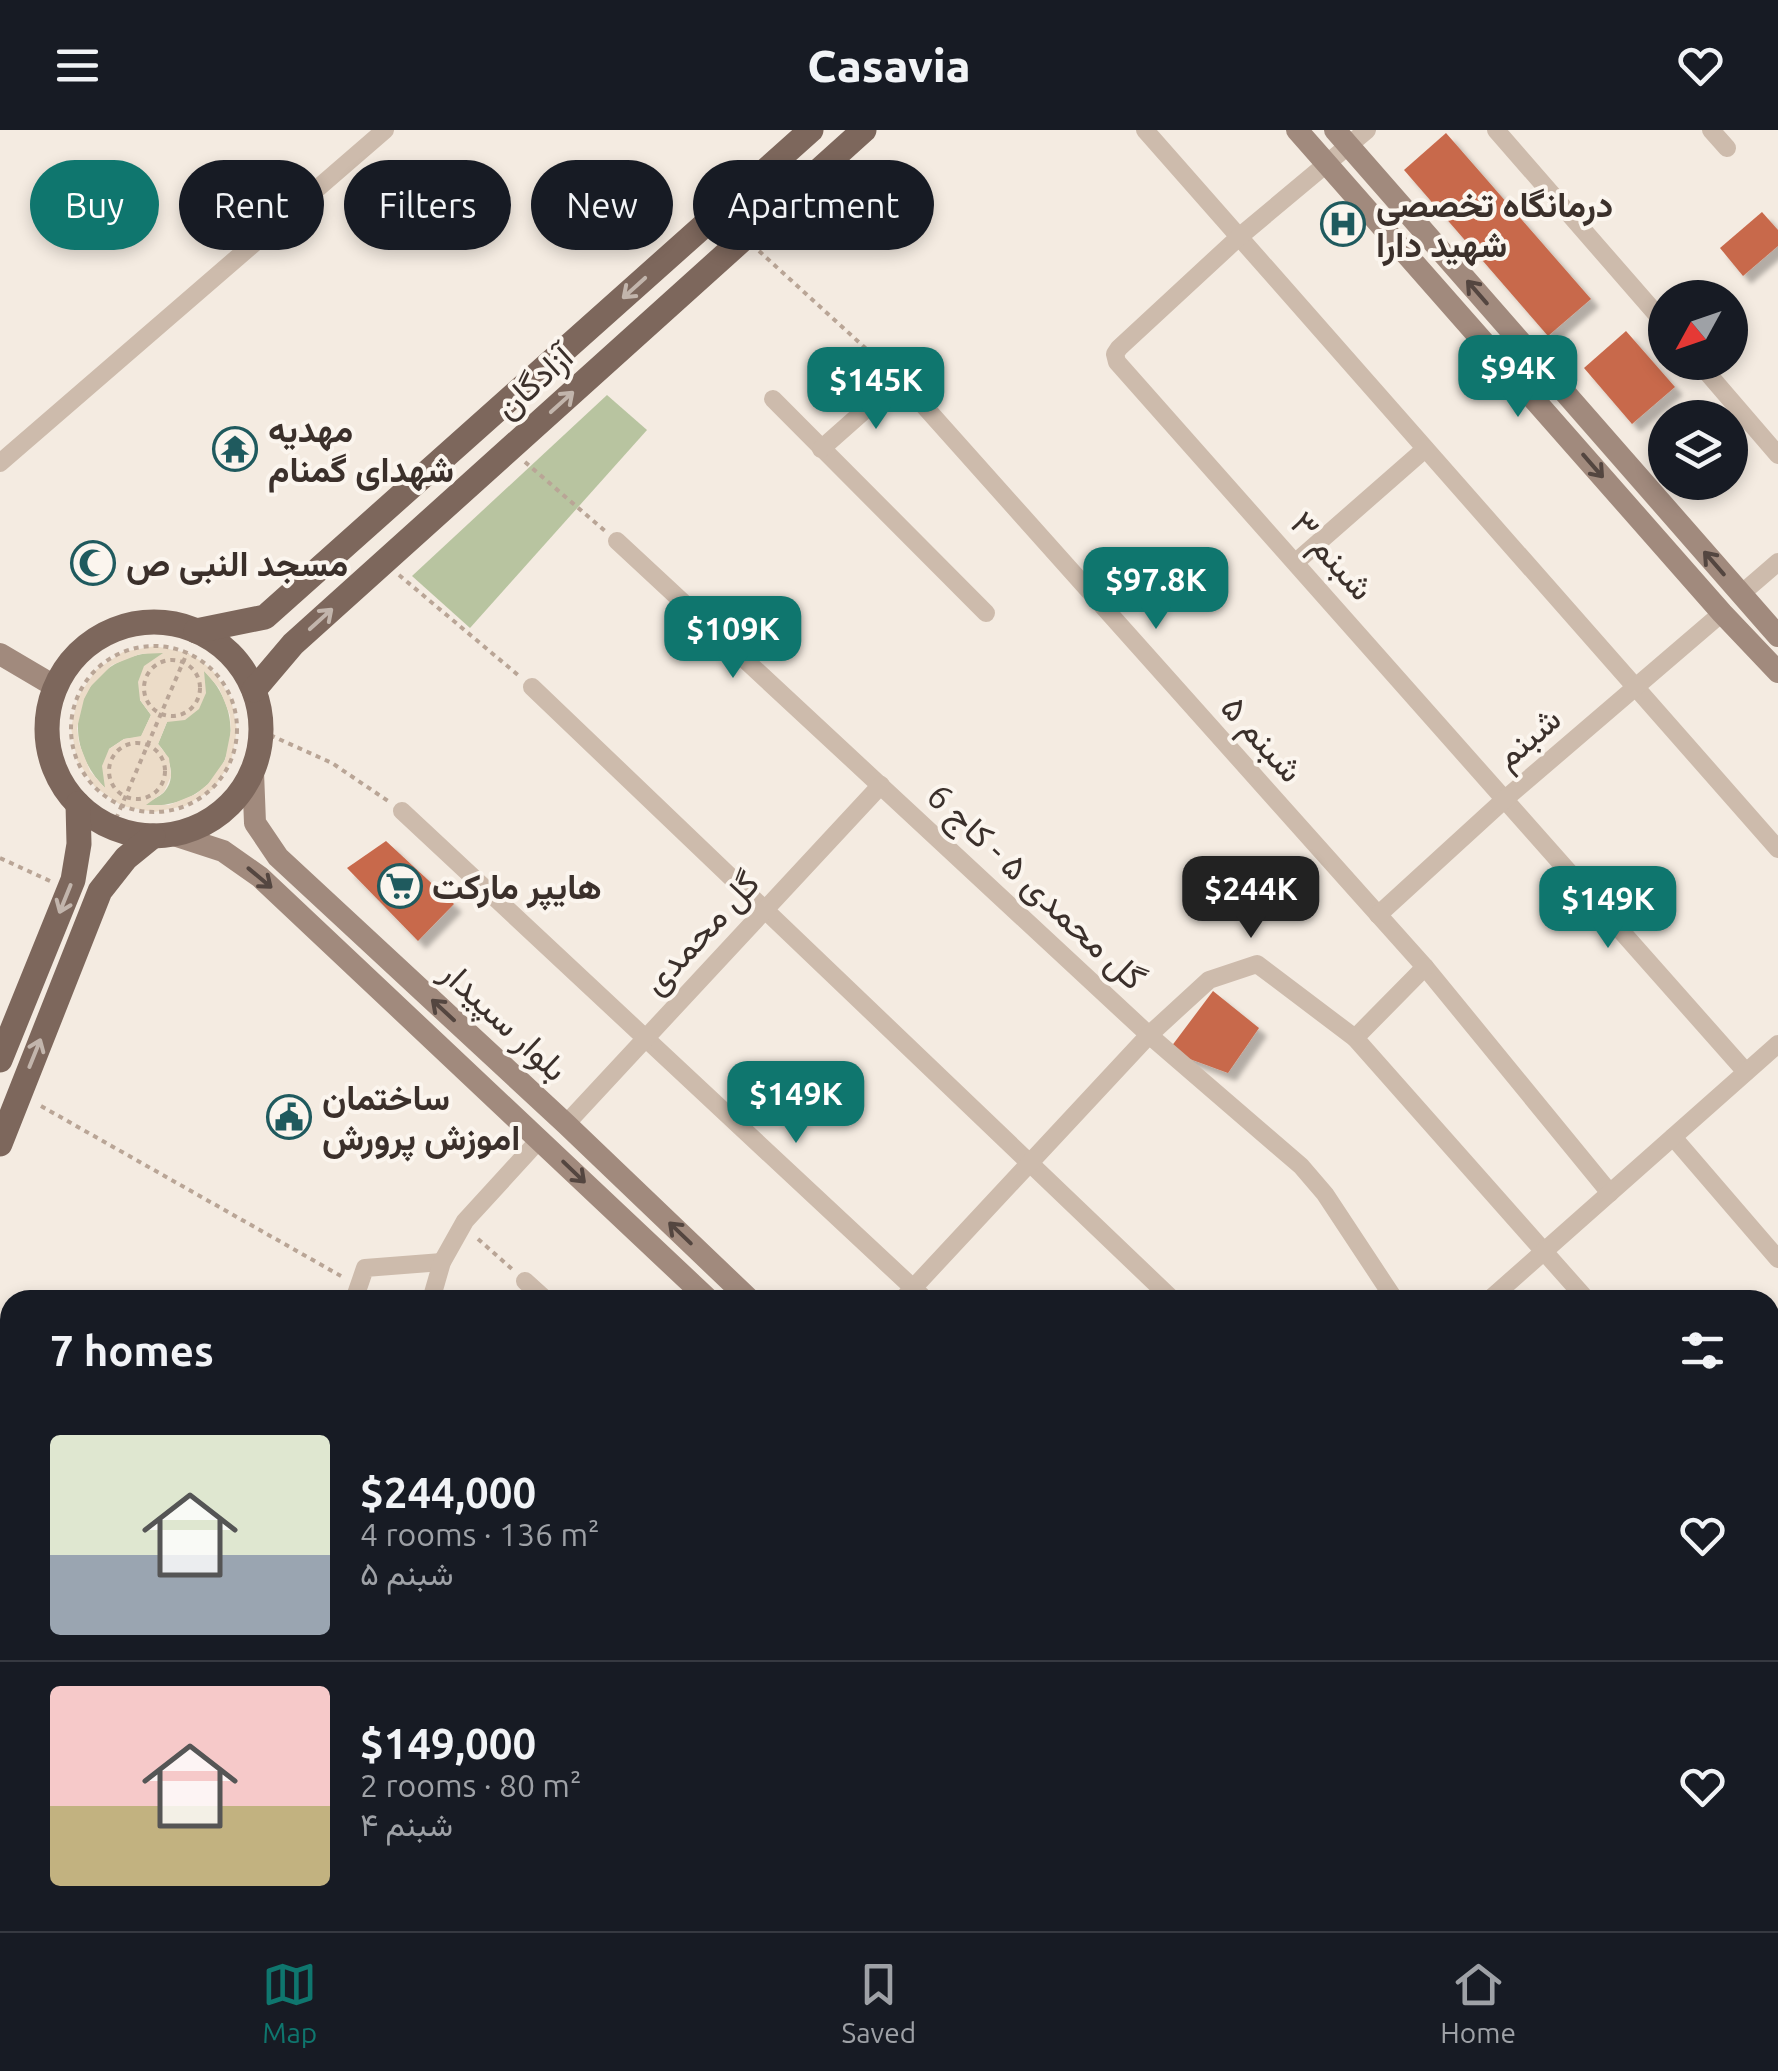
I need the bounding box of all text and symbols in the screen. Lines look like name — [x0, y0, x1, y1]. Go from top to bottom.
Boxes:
icon: menu — [50, 38, 105, 93]
icon: heart — [1673, 38, 1728, 93]
text: Casavia — [807, 40, 971, 91]
chip: Buy — [30, 160, 159, 250]
chip: Rent — [179, 160, 324, 250]
chip: Filters — [344, 160, 511, 250]
chip: New — [531, 160, 673, 250]
chip: Apartment — [693, 160, 934, 250]
place label: درمانگاه تخصصى شهید دارا — [1376, 184, 1613, 267]
hospital icon: درمانگاه تخصصى شهید دارا — [1320, 201, 1366, 247]
one-way arrow — [622, 276, 647, 299]
one-way arrow — [1467, 279, 1489, 305]
north arrow — [1648, 280, 1748, 380]
map controls — [1648, 280, 1748, 500]
street label: آزادگان — [486, 334, 584, 428]
pin: $94K — [1459, 335, 1577, 420]
pin: $145K — [806, 347, 946, 432]
text: $94K — [1480, 349, 1556, 385]
text: $145K — [829, 361, 923, 397]
one-way arrow — [549, 390, 574, 413]
button: layers — [1648, 400, 1748, 500]
place label: مهدیه شهدای گمنام — [268, 409, 454, 493]
temple icon: مهدیه شهدای گمنام — [212, 426, 258, 472]
one-way arrow — [1581, 453, 1604, 478]
street label: شبنم ۳ — [1280, 503, 1383, 610]
mosque icon: مسجد النبی ص — [70, 540, 116, 586]
place label: مسجد النبی ص — [126, 543, 348, 585]
pin: $97.8K — [1075, 547, 1237, 632]
one-way arrow — [1702, 551, 1725, 576]
text: $97.8K — [1105, 561, 1207, 597]
pin: $109K — [663, 596, 803, 681]
one-way arrow — [308, 608, 333, 631]
text: $109K — [686, 610, 780, 646]
street label: شبنم ۵ — [1211, 687, 1312, 792]
street label: شبنم — [1486, 698, 1571, 779]
street label: گل محمدی ۵ - کاج 6 — [916, 775, 1154, 1001]
pin: $244K — [1181, 856, 1321, 941]
street label: گل محمدی — [633, 862, 768, 1003]
supermarket icon: هایپر مارکت — [377, 863, 423, 909]
place label: هایپر مارکت — [432, 866, 602, 911]
pin: $149K — [1538, 866, 1678, 951]
one-way arrow — [247, 867, 272, 890]
text: $244K — [1204, 870, 1298, 906]
text: $149K — [1561, 880, 1655, 916]
one-way arrow — [54, 883, 72, 914]
street label: بلوار سپیدار — [429, 951, 576, 1092]
one-way arrow — [431, 999, 456, 1022]
one-way arrow — [27, 1039, 45, 1069]
pin: $149K — [726, 1061, 866, 1146]
text: $149K — [749, 1075, 843, 1111]
place label: ساختمان اموزش پرورش — [322, 1077, 520, 1162]
public building icon: ساختمان اموزش پرورش — [266, 1094, 312, 1140]
one-way arrow — [562, 1160, 586, 1184]
one-way arrow — [668, 1221, 693, 1245]
icon: filters — [1675, 1323, 1730, 1378]
text: 7 homes — [50, 1327, 214, 1374]
text: $244,000 — [360, 1469, 536, 1516]
icon: home — [130, 1475, 250, 1595]
icon: heart — [1675, 1508, 1730, 1563]
text: 4 rooms · 136 m² — [360, 1516, 600, 1552]
text: شبنم ۵ — [360, 1555, 454, 1591]
text: $149,000 — [360, 1720, 536, 1767]
icon: home — [130, 1726, 250, 1846]
icon: heart — [1675, 1759, 1730, 1814]
text: 2 rooms · 80 m² — [360, 1767, 581, 1803]
text: شبنم ۴ — [360, 1806, 453, 1842]
tab: Map — [262, 1957, 317, 2048]
tab: Saved — [842, 1957, 916, 2048]
tab: Home — [1440, 1957, 1516, 2048]

